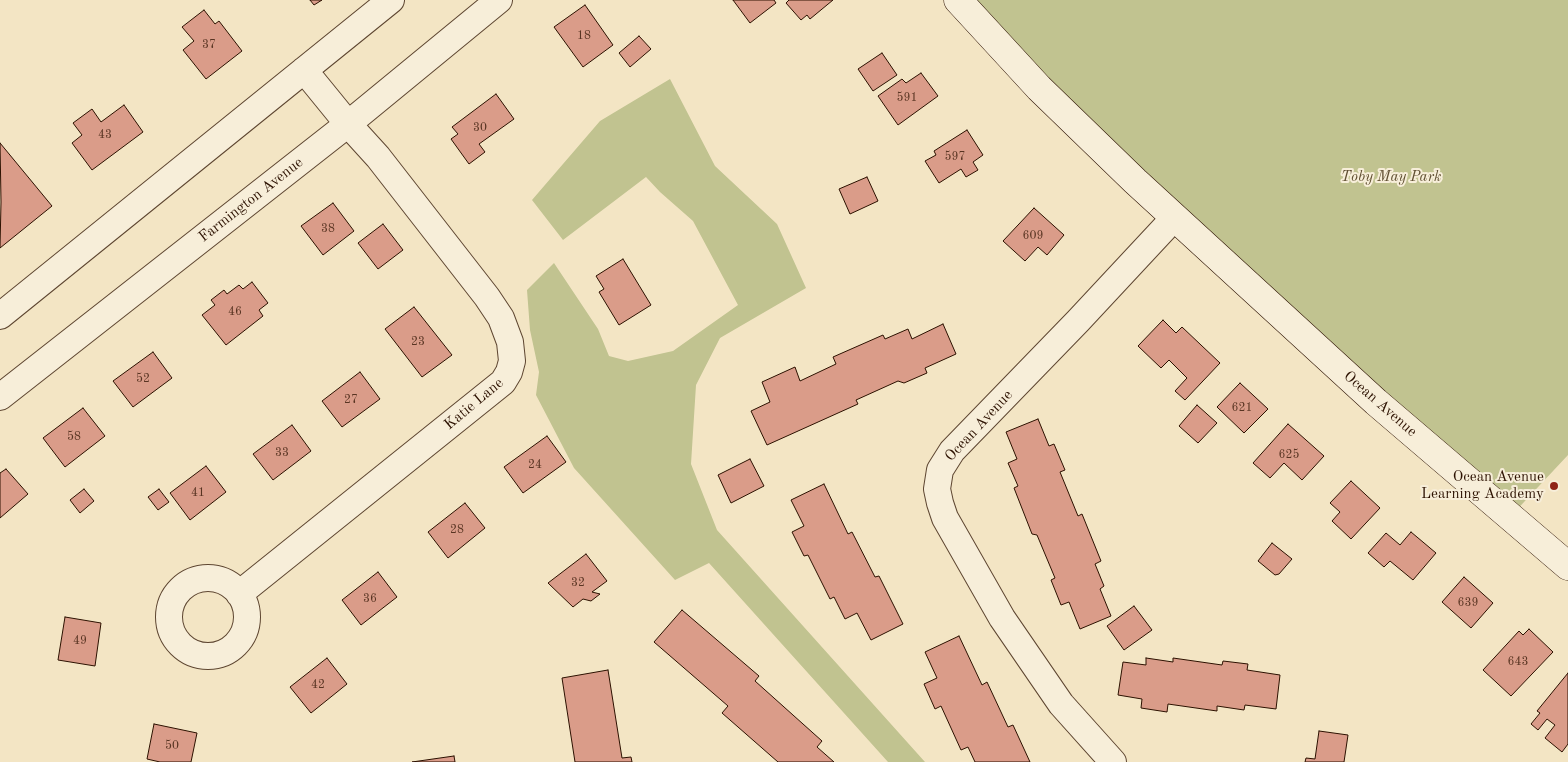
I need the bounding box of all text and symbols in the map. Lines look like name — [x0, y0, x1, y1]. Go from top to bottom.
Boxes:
house number: 18 — [577, 29, 591, 43]
house number: 37 — [202, 38, 216, 52]
house number: 591 — [897, 91, 917, 105]
house number: 30 — [473, 121, 487, 135]
house number: 43 — [98, 128, 112, 142]
house number: 597 — [945, 150, 965, 164]
street label: Farmington Avenue — [195, 154, 307, 246]
park label: Toby May Park — [1341, 168, 1441, 186]
house number: 38 — [321, 222, 335, 236]
house number: 609 — [1023, 229, 1043, 243]
house number: 46 — [228, 305, 242, 319]
house number: 23 — [411, 335, 425, 349]
street label: Ocean Avenue — [1340, 367, 1420, 441]
house number: 52 — [136, 372, 150, 386]
street label: Katie Lane — [441, 374, 507, 434]
street label: Ocean Avenue — [941, 386, 1017, 466]
house number: 27 — [344, 393, 358, 407]
house number: 621 — [1232, 401, 1252, 415]
house number: 58 — [67, 430, 81, 444]
house number: 33 — [275, 446, 289, 460]
house number: 625 — [1279, 448, 1299, 462]
house number: 24 — [528, 458, 542, 472]
place label: Ocean Avenue Learning Academy — [1421, 468, 1544, 503]
marker: Ocean Avenue Learning Academy — [1548, 480, 1560, 492]
house number: 41 — [191, 486, 205, 500]
house number: 28 — [450, 523, 464, 537]
house number: 32 — [571, 576, 585, 590]
house number: 36 — [363, 592, 377, 606]
house number: 639 — [1458, 596, 1478, 610]
house number: 49 — [73, 634, 87, 648]
house number: 643 — [1508, 655, 1528, 669]
house number: 42 — [311, 678, 325, 692]
house number: 50 — [165, 739, 179, 753]

